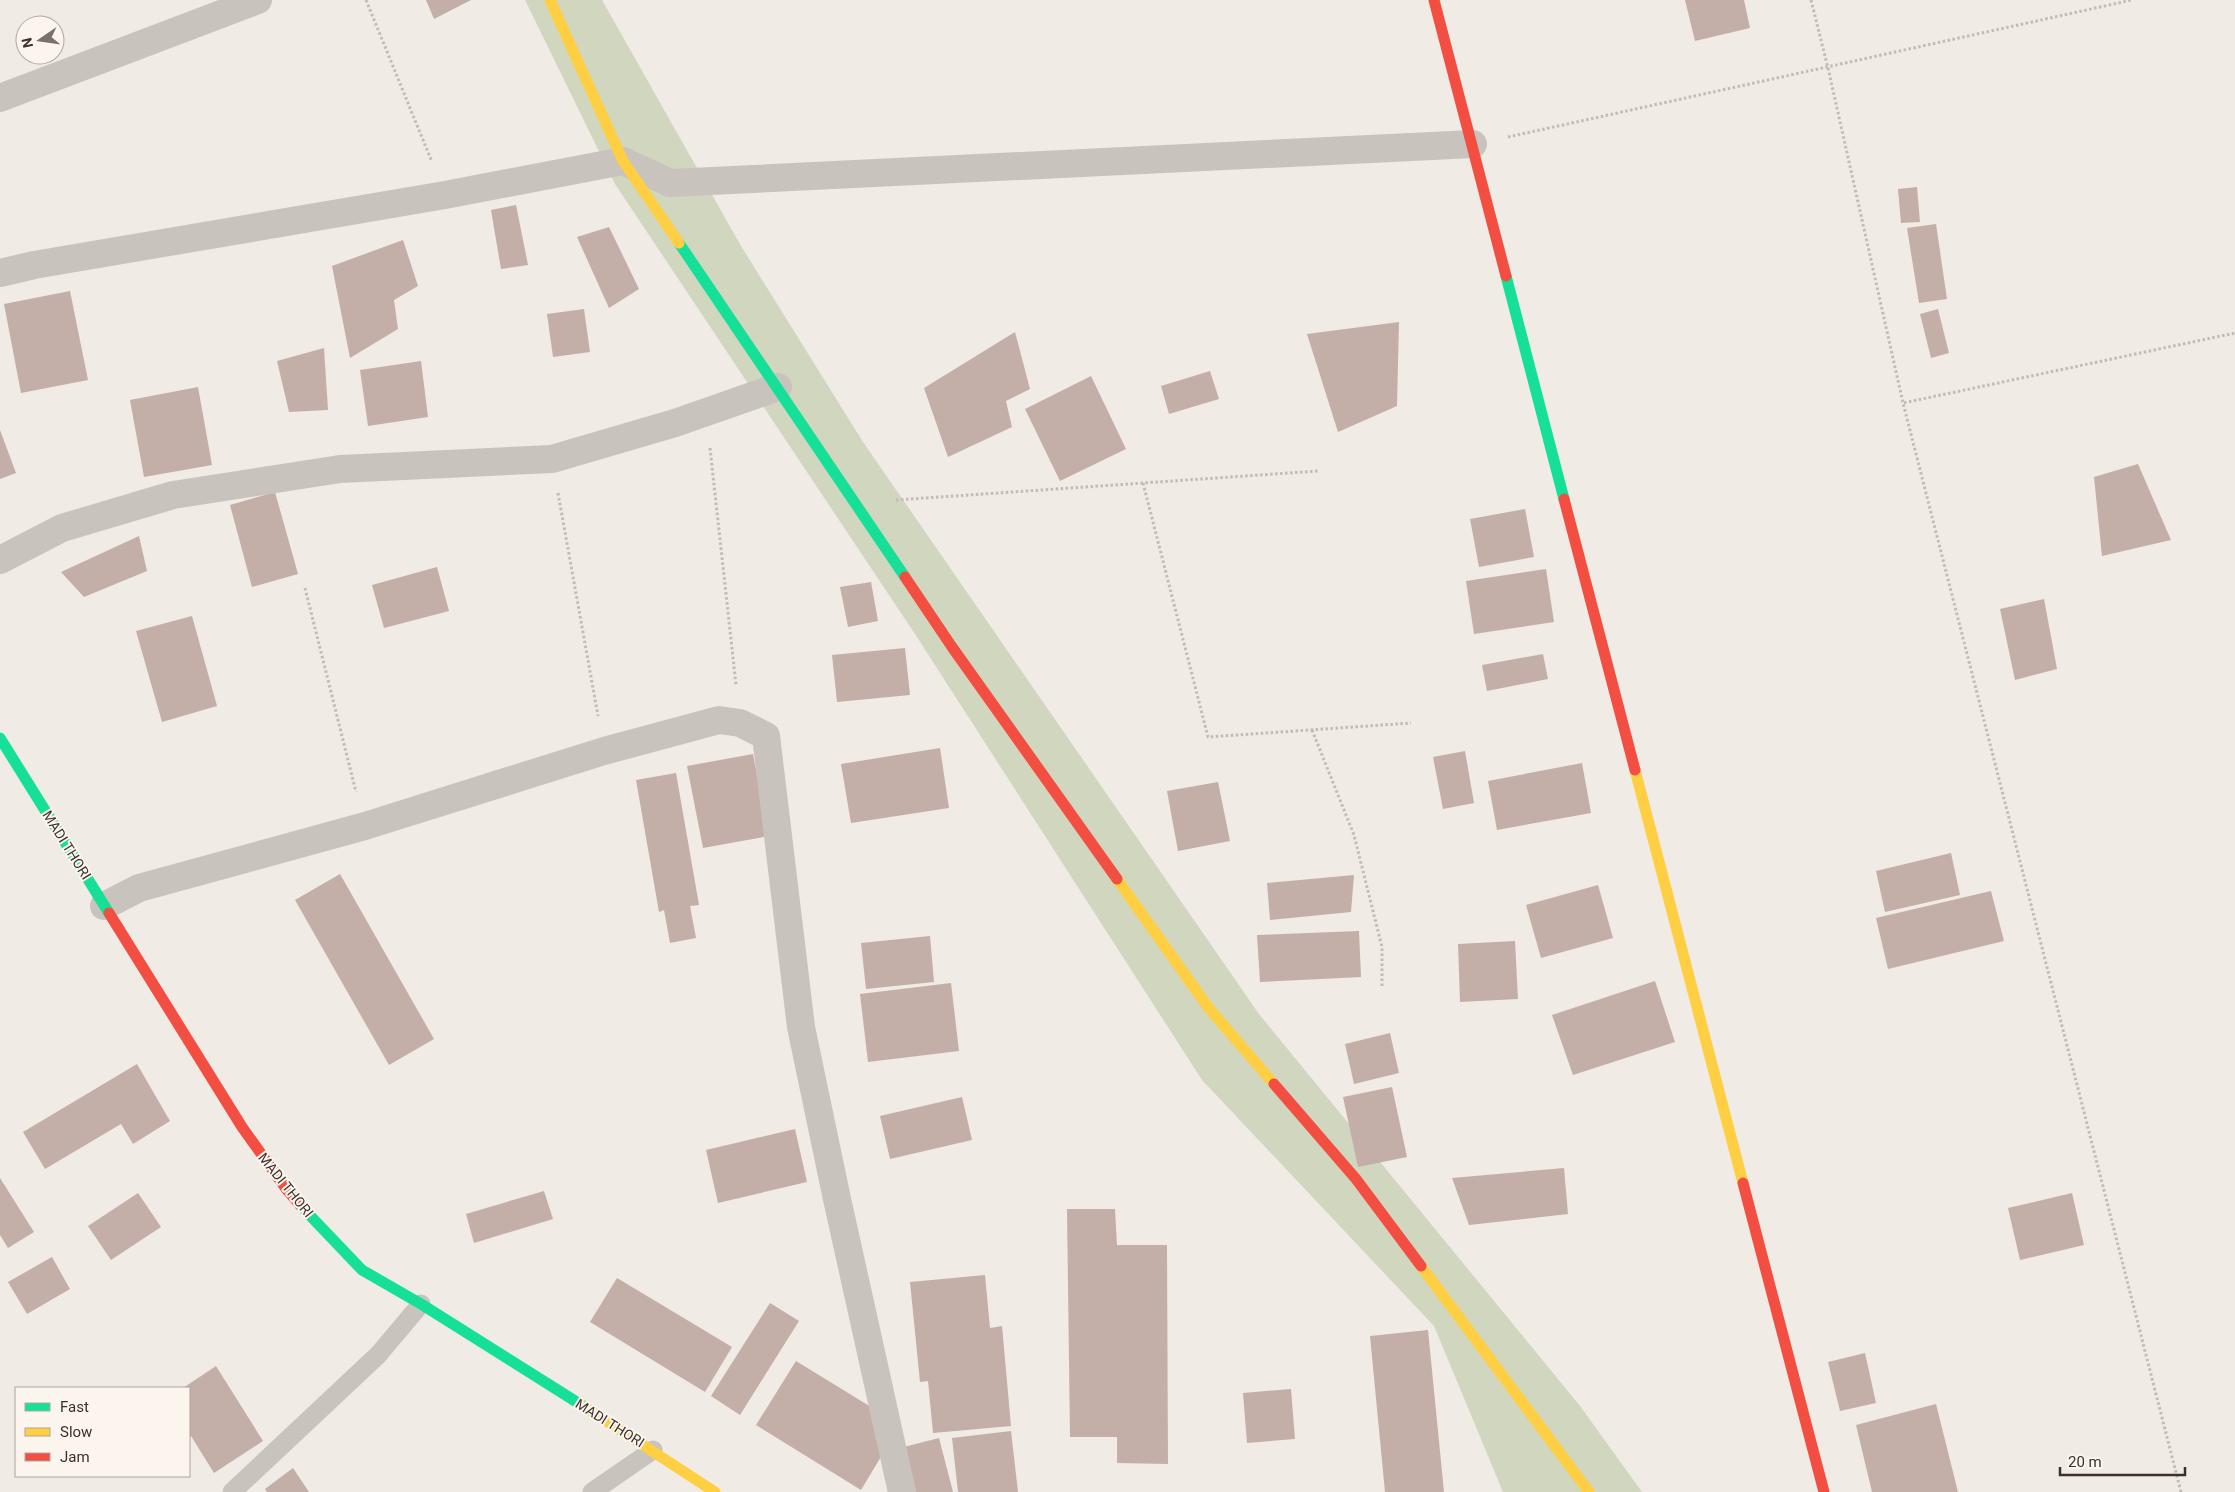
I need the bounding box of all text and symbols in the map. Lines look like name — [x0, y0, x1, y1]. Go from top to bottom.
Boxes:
north arrow — [15, 15, 65, 65]
text: N — [18, 36, 36, 50]
street label: MADI THORI — [40, 808, 94, 882]
street label: MADI THORI — [255, 1150, 317, 1220]
legend — [15, 1387, 190, 1477]
street label: MADI THORI — [573, 1396, 647, 1450]
text: Fast — [60, 1398, 89, 1416]
text: Slow — [60, 1423, 92, 1441]
scale bar — [2060, 1444, 2185, 1476]
text: Jam — [60, 1448, 90, 1466]
text: 20 m — [2068, 1453, 2102, 1471]

